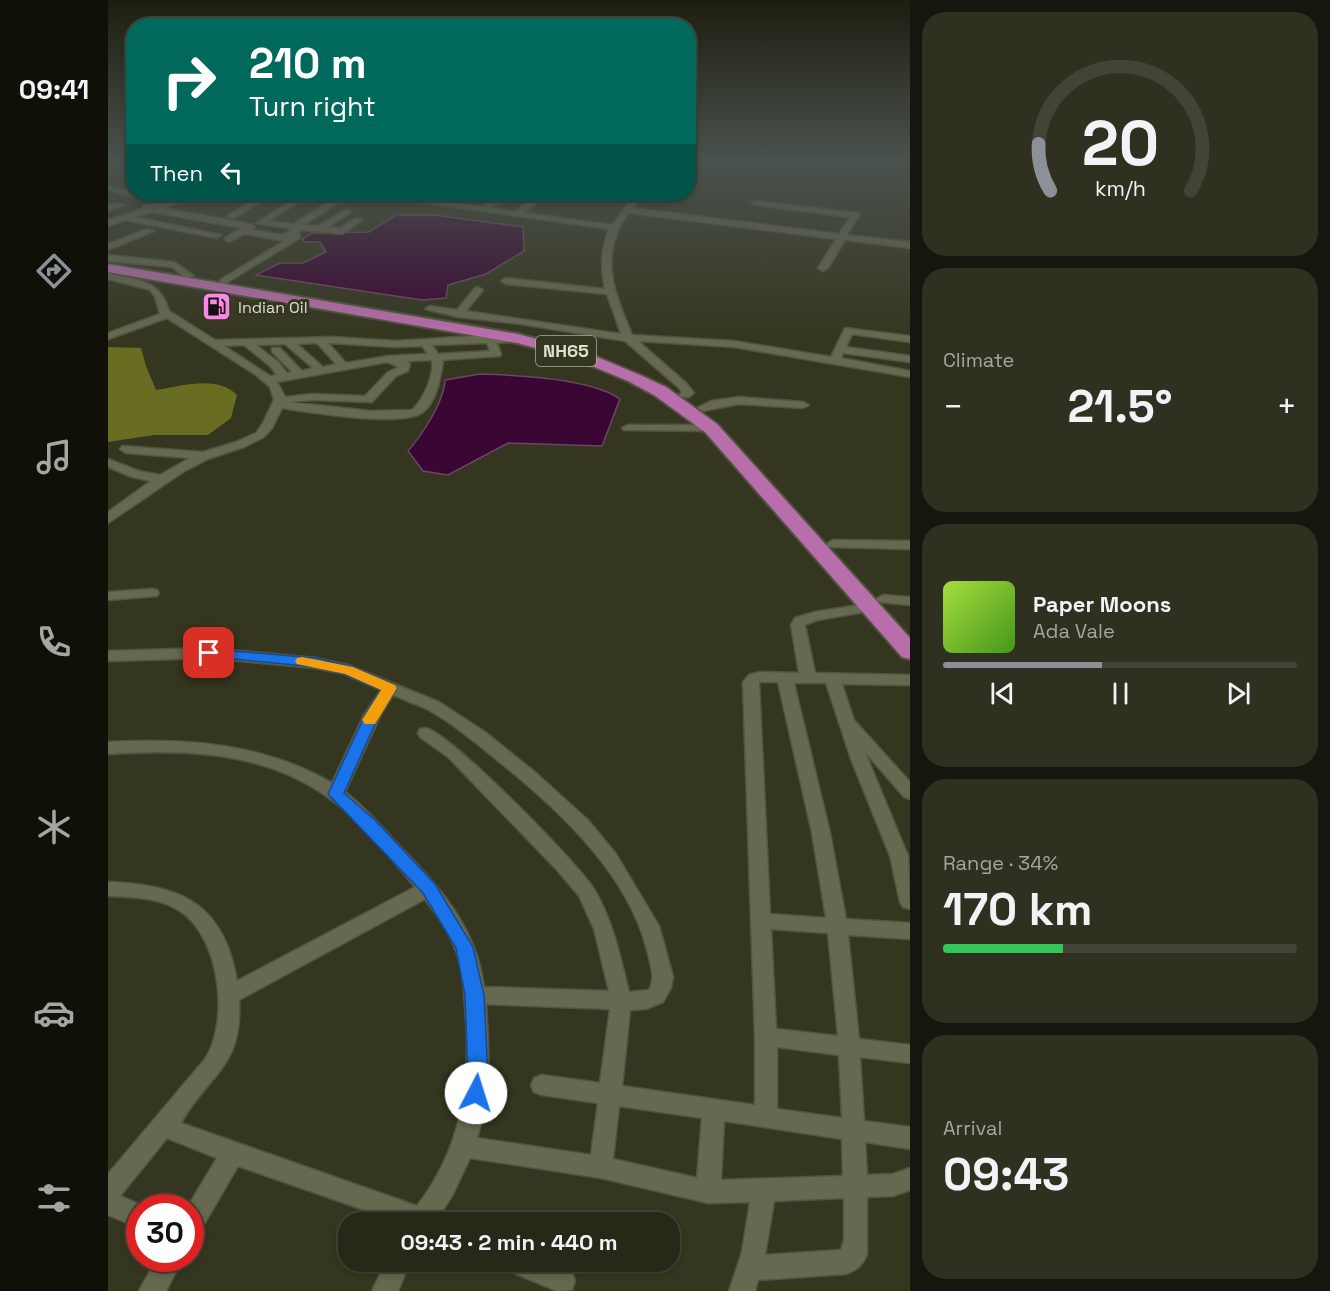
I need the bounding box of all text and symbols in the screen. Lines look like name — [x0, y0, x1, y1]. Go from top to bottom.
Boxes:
text: 210 m — [249, 37, 367, 90]
icon: right — [150, 42, 228, 120]
text: 09:41 — [19, 72, 89, 107]
text: Turn right — [249, 89, 376, 124]
text: 20 — [1081, 104, 1159, 183]
icon: left — [215, 156, 248, 189]
text: Then — [150, 159, 203, 187]
text: km/h — [1094, 175, 1146, 202]
icon: directions — [33, 250, 75, 292]
fuel station icon: Indian Oil — [201, 291, 233, 323]
place label: Indian Oil — [238, 297, 308, 318]
road number: NH65 — [536, 336, 596, 366]
text: Climate — [943, 347, 1014, 373]
text: 21.5° — [1067, 378, 1173, 435]
text: − — [943, 386, 963, 428]
text: + — [1277, 386, 1297, 428]
icon: music — [33, 436, 75, 478]
text: Paper Moons — [1033, 590, 1171, 618]
text: Ada Vale — [1033, 618, 1115, 644]
icon: phone — [33, 621, 75, 663]
pin — [183, 627, 234, 678]
icon: arrive — [192, 636, 225, 669]
icon: previous — [986, 677, 1019, 710]
icon: pause — [1104, 677, 1137, 710]
icon: next — [1222, 677, 1255, 710]
icon: climate — [33, 806, 75, 848]
text: Range · 34% — [943, 850, 1058, 876]
text: 170 km — [943, 881, 1093, 938]
icon: car — [33, 992, 75, 1034]
position arrow — [444, 1061, 508, 1125]
text: Arrival — [943, 1115, 1002, 1141]
text: 09:43 — [943, 1146, 1069, 1203]
icon: filters — [33, 1177, 75, 1219]
speed limit sign: 30 — [126, 1194, 204, 1272]
text: 09:43 · 2 min · 440 m — [400, 1228, 618, 1256]

